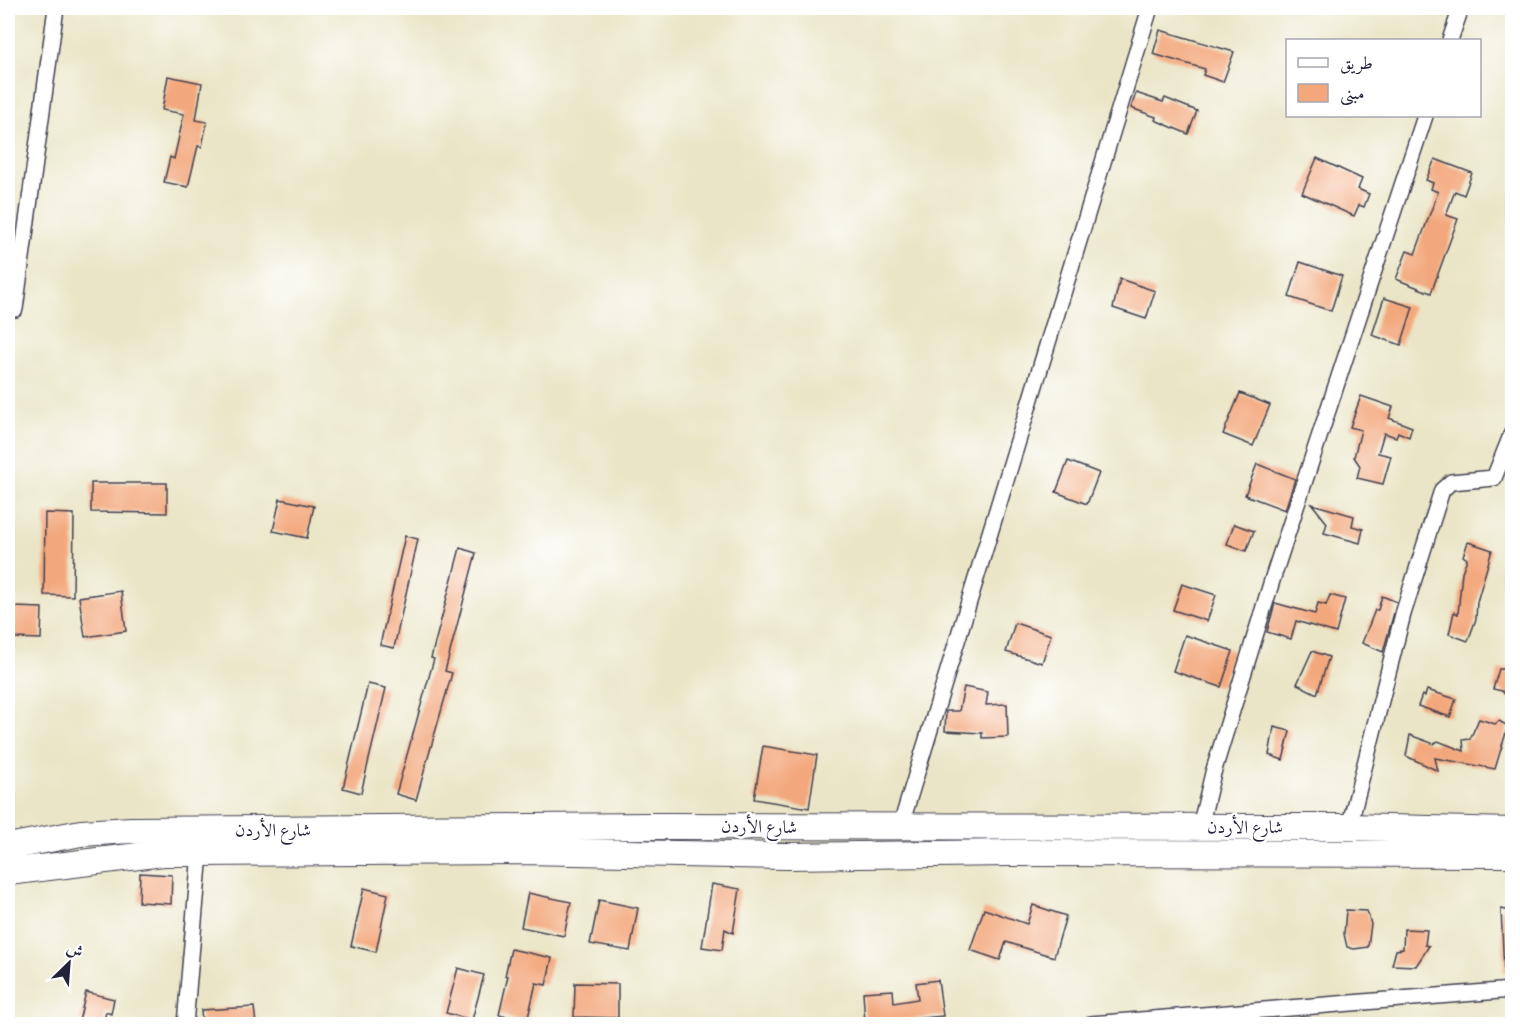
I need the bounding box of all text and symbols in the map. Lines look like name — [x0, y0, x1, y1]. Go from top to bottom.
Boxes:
legend — [1286, 39, 1481, 117]
text: طريق — [1340, 52, 1373, 75]
text: مبنى — [1340, 82, 1365, 106]
street label: شارع الأردن — [721, 813, 797, 842]
street label: شارع الأردن — [1207, 814, 1283, 842]
street label: شارع الأردن — [235, 817, 311, 845]
north arrow — [39, 933, 99, 993]
text: ش — [63, 938, 86, 963]

